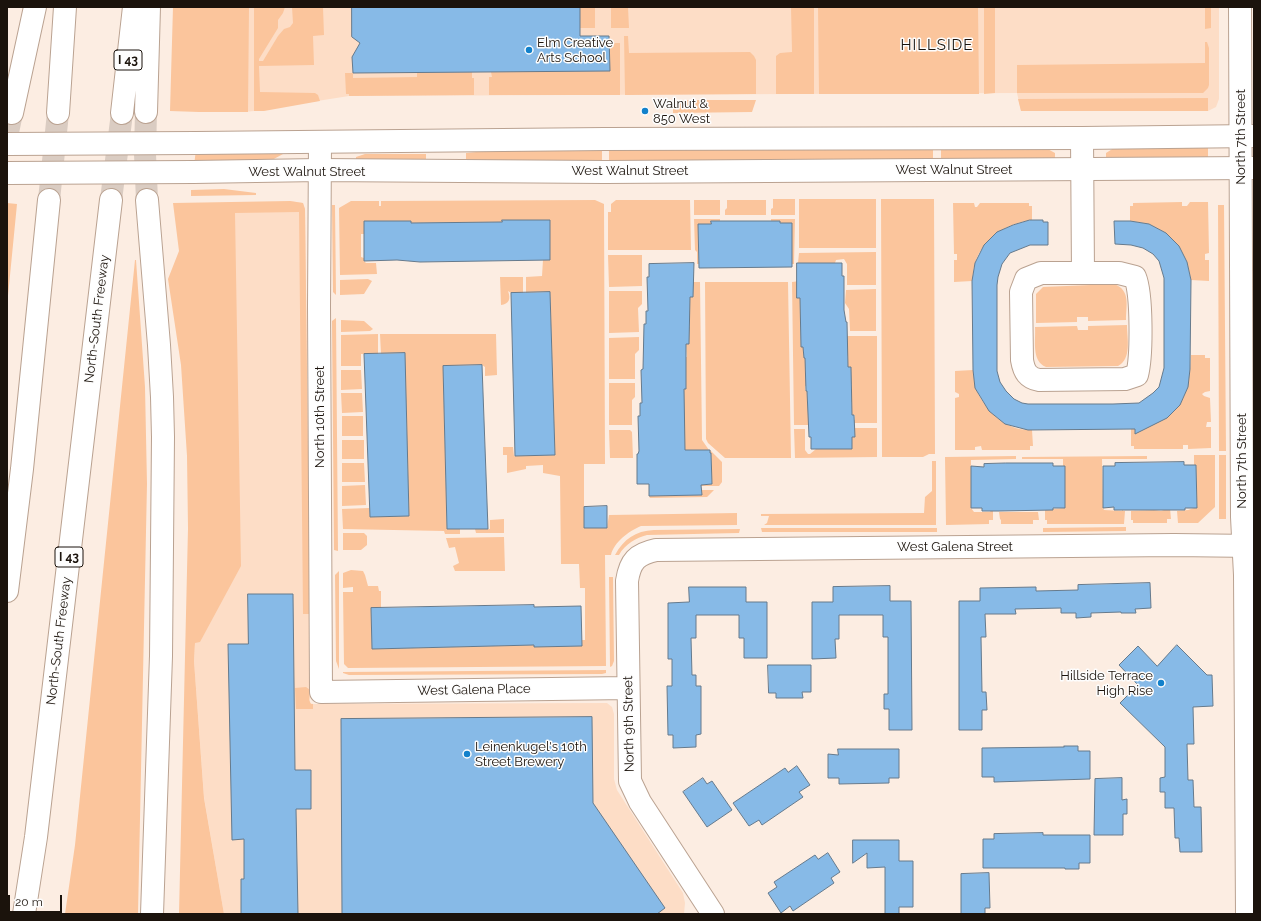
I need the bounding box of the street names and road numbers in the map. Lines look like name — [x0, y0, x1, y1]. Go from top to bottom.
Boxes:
road number: I 43 — [114, 50, 142, 70]
street label: North 7th Street — [1233, 89, 1249, 185]
street label: West Walnut Street — [896, 162, 1012, 178]
street label: West Walnut Street — [572, 163, 688, 179]
street label: West Walnut Street — [249, 164, 365, 180]
street label: North-South Freeway — [81, 254, 113, 384]
street label: North 10th Street — [312, 366, 328, 468]
street label: North 7th Street — [1234, 413, 1250, 509]
street label: West Galena Street — [897, 539, 1013, 555]
road number: I 43 — [55, 547, 83, 567]
street label: North-South Freeway — [43, 576, 75, 706]
street label: North 9th Street — [620, 676, 638, 772]
street label: West Galena Place — [417, 681, 531, 699]

